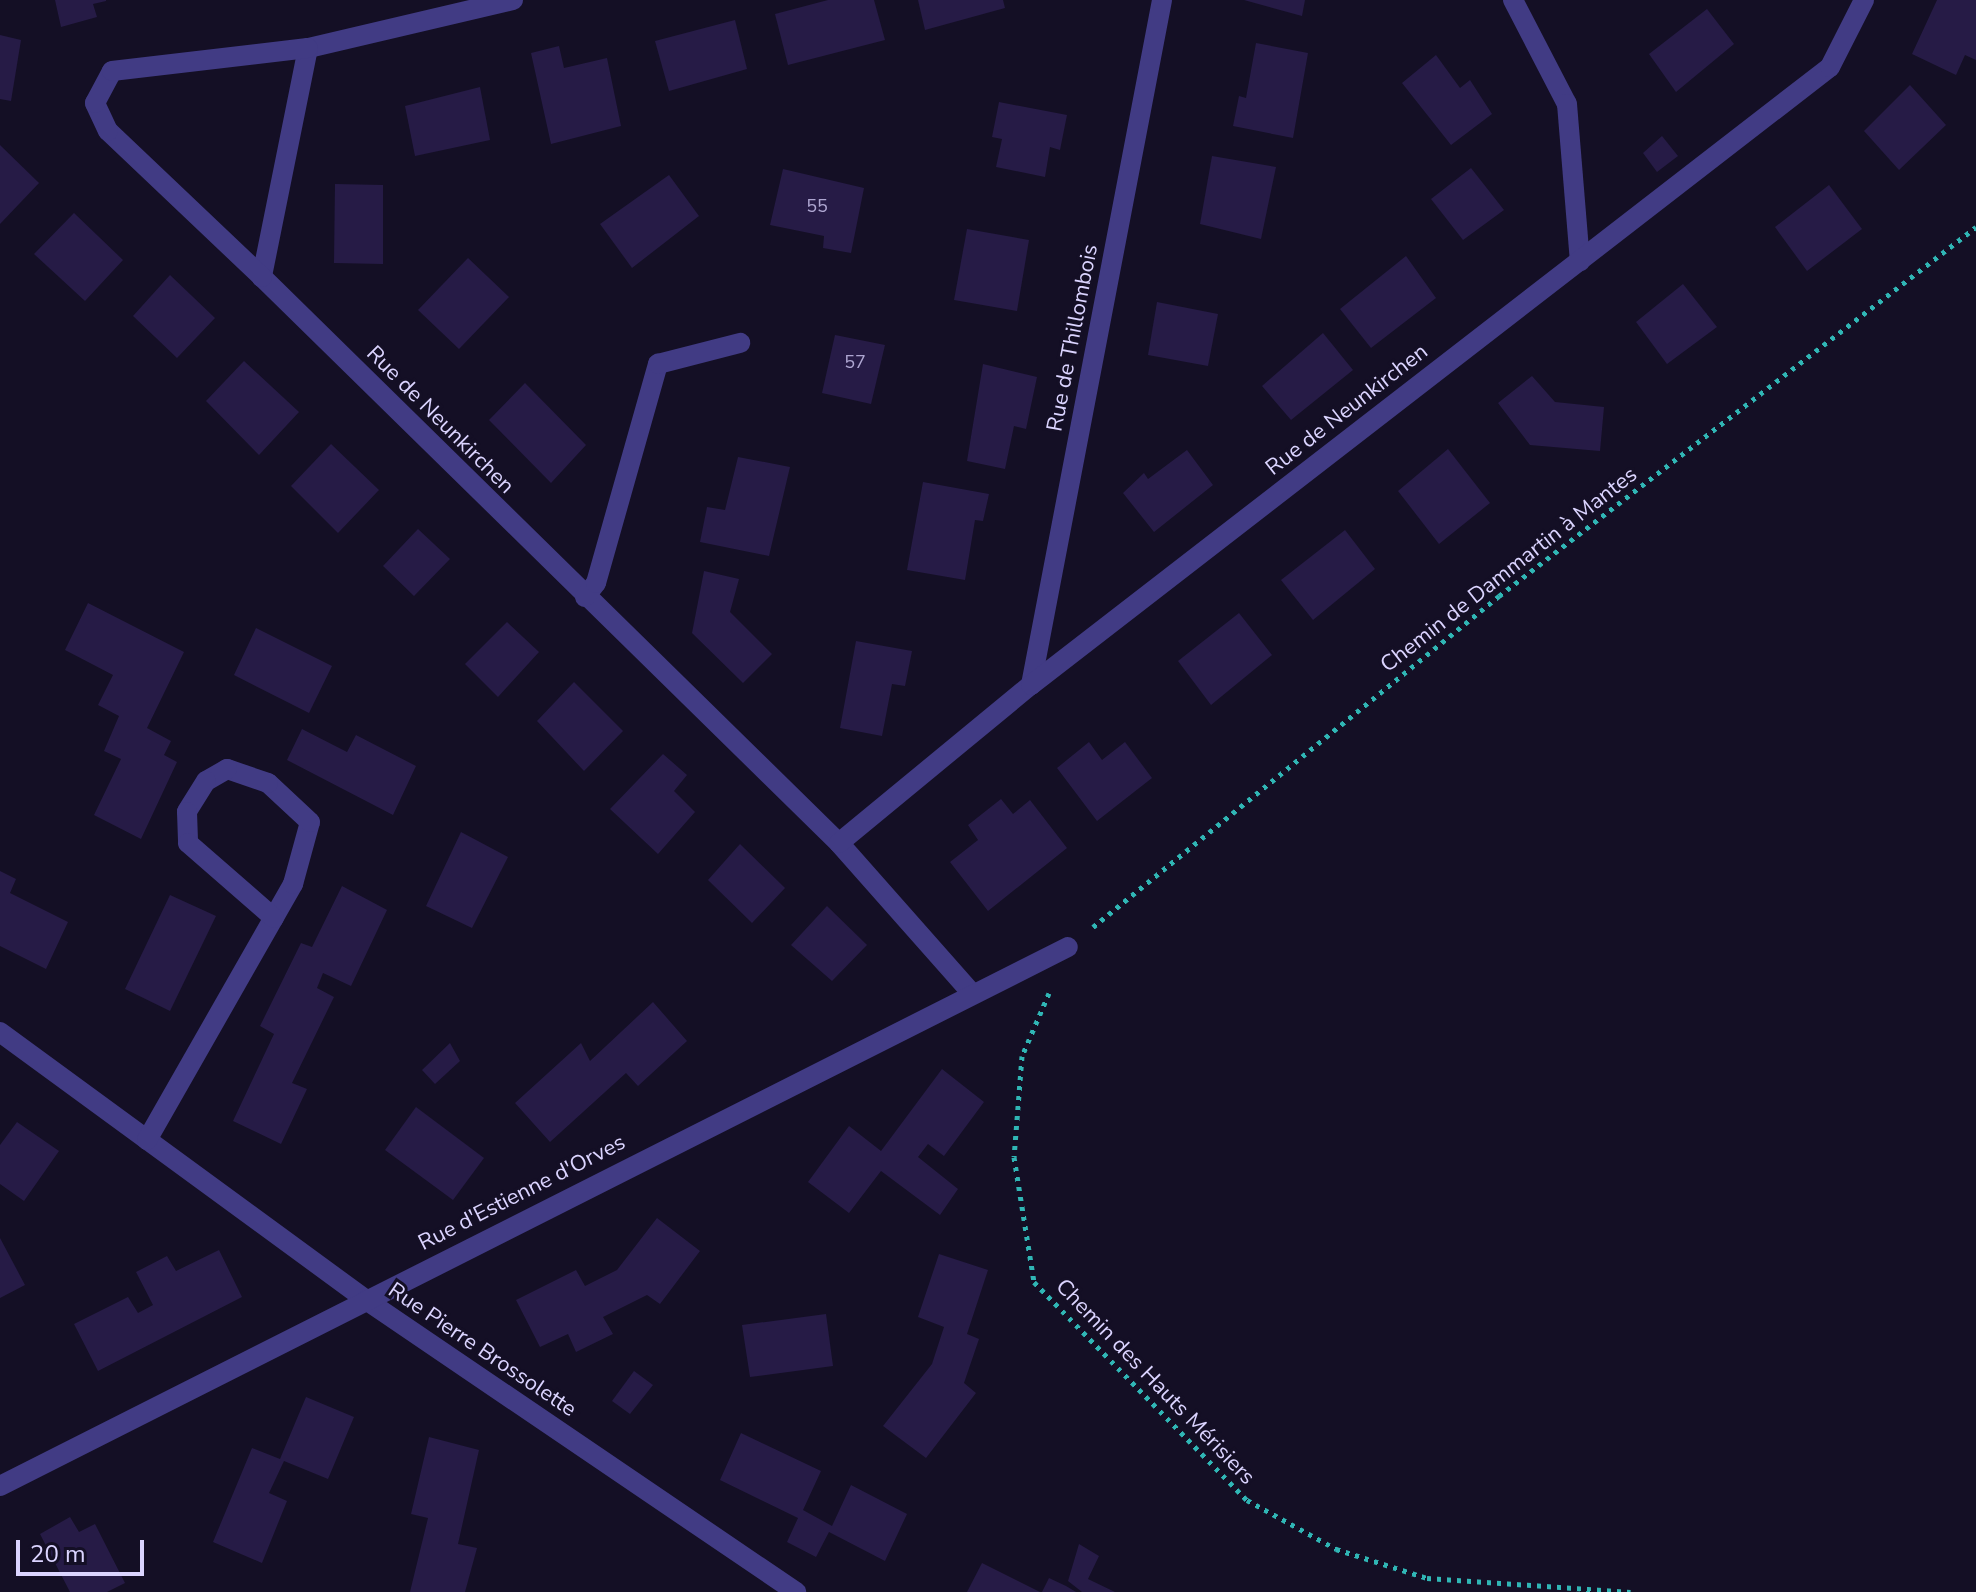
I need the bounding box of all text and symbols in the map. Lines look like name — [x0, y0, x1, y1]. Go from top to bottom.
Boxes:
house number: 55 — [806, 195, 828, 217]
street label: Rue de Thillombois — [1042, 242, 1104, 434]
street label: Rue de Neunkirchen — [1261, 339, 1433, 481]
street label: Rue de Neunkirchen — [361, 341, 519, 499]
house number: 57 — [844, 351, 866, 373]
street label: Chemin de Dammartin à Mantes — [1376, 462, 1642, 678]
street label: Rue d'Estienne d'Orves — [414, 1129, 630, 1257]
street label: Chemin des Hauts Mérisiers — [1050, 1274, 1260, 1490]
street label: Rue Pierre Brossolette — [383, 1277, 581, 1423]
scale bar — [20, 1524, 148, 1574]
text: 20 m — [30, 1538, 86, 1570]

